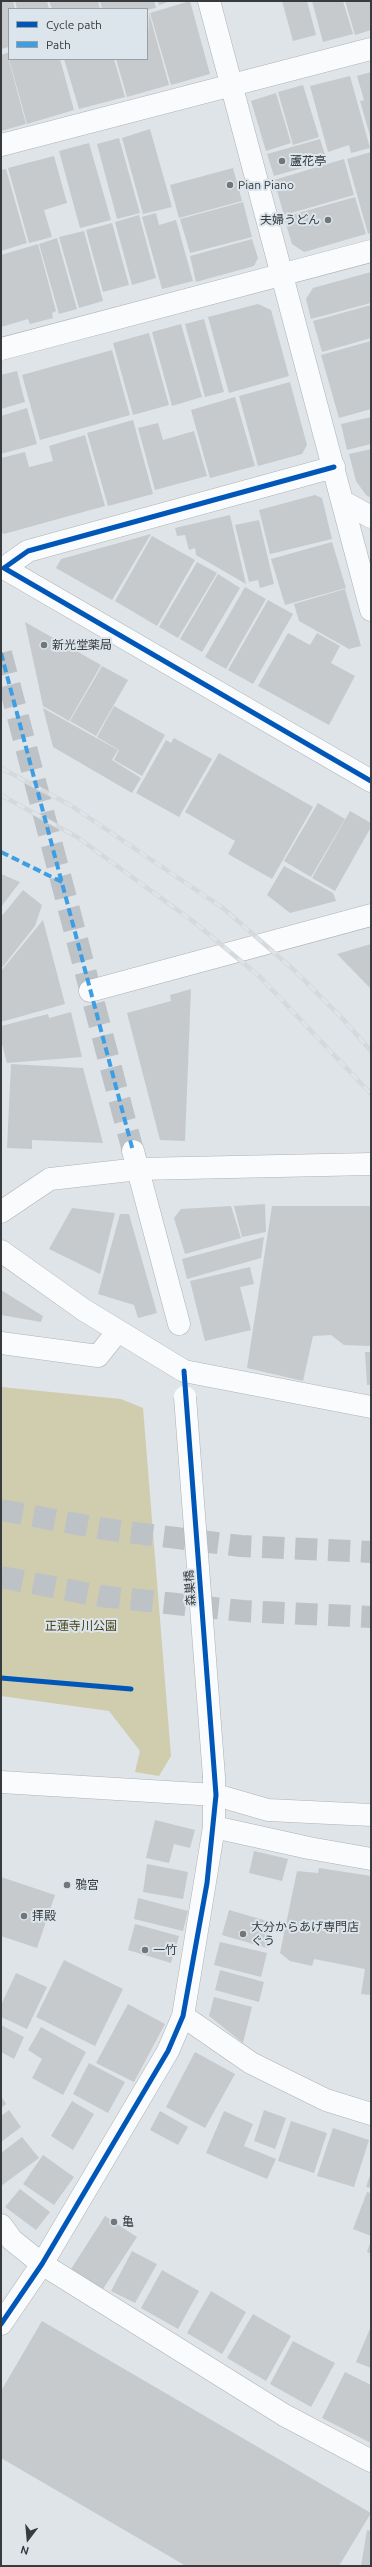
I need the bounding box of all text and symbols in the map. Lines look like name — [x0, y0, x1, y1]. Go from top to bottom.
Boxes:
legend — [8, 8, 148, 60]
text: Cycle path — [46, 18, 102, 31]
text: Path — [46, 38, 71, 51]
place label: 蘆花亭 — [290, 154, 326, 168]
marker: 蘆花亭 — [277, 156, 287, 166]
place label: Pian Piano — [238, 178, 294, 192]
marker: Pian Piano — [225, 180, 235, 190]
place label: 夫婦うどん — [260, 213, 320, 227]
marker: 夫婦うどん — [323, 215, 333, 225]
place label: 新光堂薬局 — [52, 638, 112, 652]
marker: 新光堂薬局 — [39, 640, 49, 650]
street label: 森巣橋 — [182, 1570, 198, 1606]
park label: 正蓮寺川公園 — [45, 1619, 117, 1633]
place label: 鴉宮 — [75, 1878, 99, 1892]
marker: 鴉宮 — [62, 1880, 72, 1890]
place label: 拝殿 — [32, 1909, 56, 1923]
marker: 拝殿 — [19, 1911, 29, 1921]
place label: 大分からあげ専門店 ぐう — [251, 1920, 359, 1948]
marker: 大分からあげ専門店 ぐう — [238, 1929, 248, 1939]
place label: 一竹 — [153, 1943, 177, 1957]
marker: 一竹 — [140, 1945, 150, 1955]
place label: 亀 — [122, 2215, 134, 2229]
marker: 亀 — [109, 2217, 119, 2227]
north arrow — [8, 2519, 48, 2559]
text: N — [19, 2544, 30, 2557]

